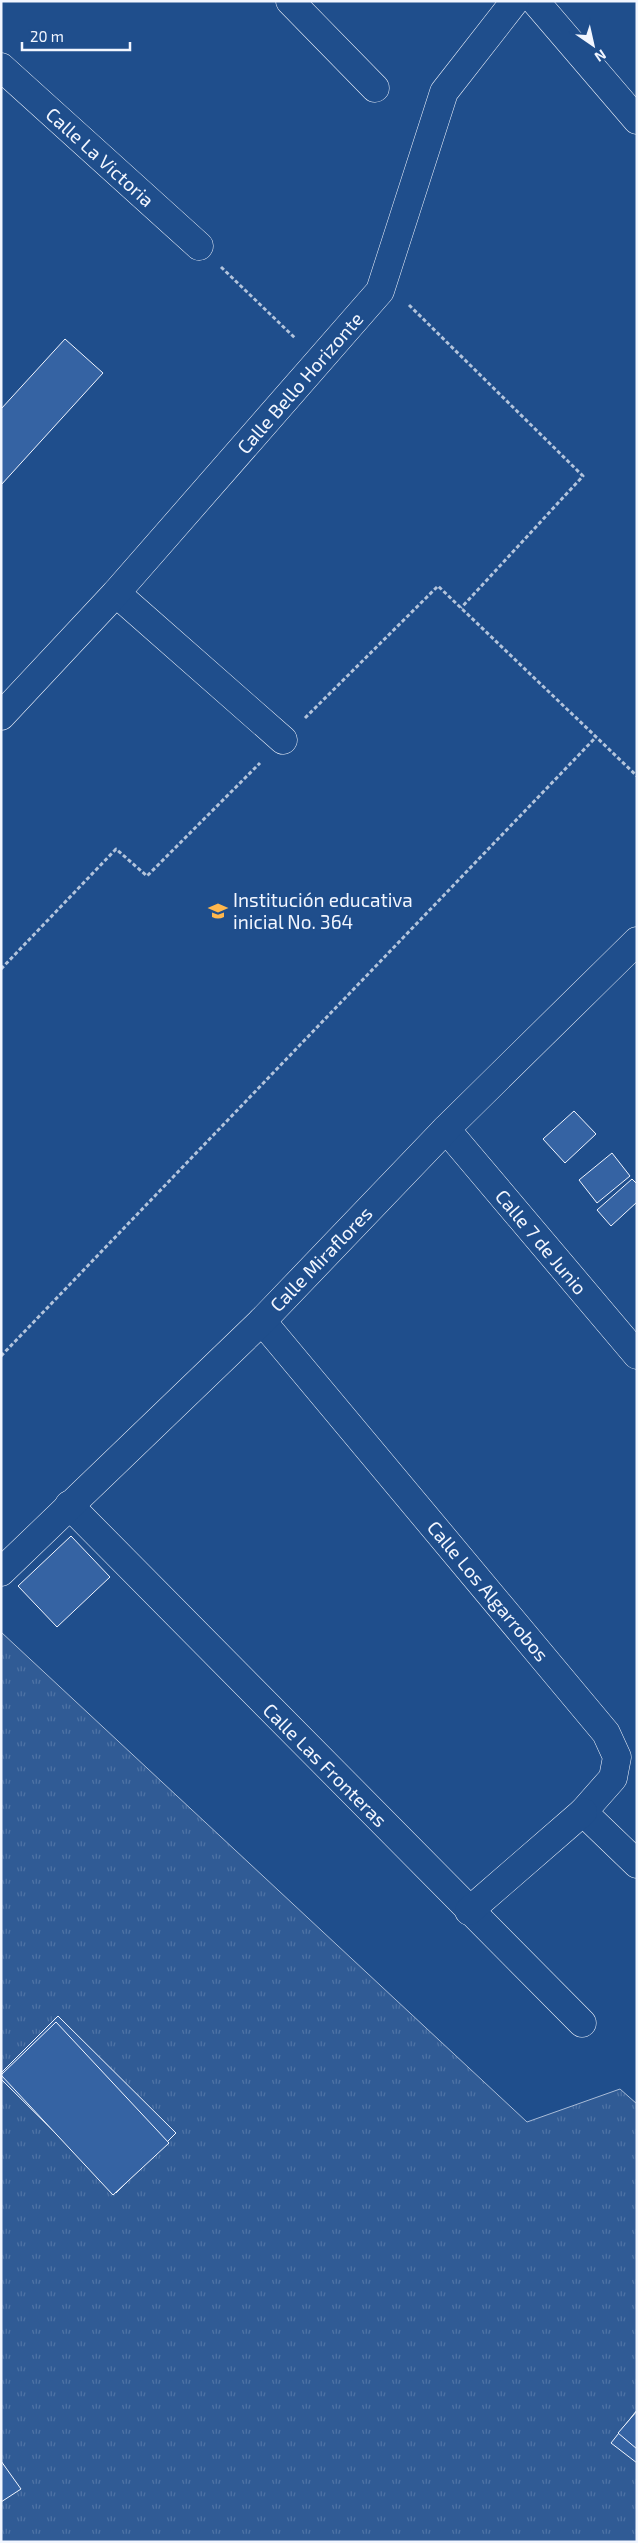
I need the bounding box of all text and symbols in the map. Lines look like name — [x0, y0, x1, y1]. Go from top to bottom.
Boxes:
scale bar — [22, 20, 130, 52]
north arrow — [568, 20, 618, 70]
text: 20 m — [30, 27, 64, 45]
text: N — [592, 46, 609, 66]
street label: Calle La Victoria — [42, 102, 159, 211]
street label: Calle Bello Horizonte — [232, 307, 367, 458]
place label: Institución educativa inicial No. 364 — [233, 888, 413, 933]
school or university icon: Institución educativa inicial No. 364 — [207, 900, 229, 922]
street label: Calle 7 de Junio — [491, 1185, 592, 1299]
street label: Calle Miraflores — [265, 1201, 377, 1316]
street label: Calle Los Algarrobos — [423, 1516, 554, 1666]
street label: Calle Las Fronteras — [259, 1698, 392, 1831]

